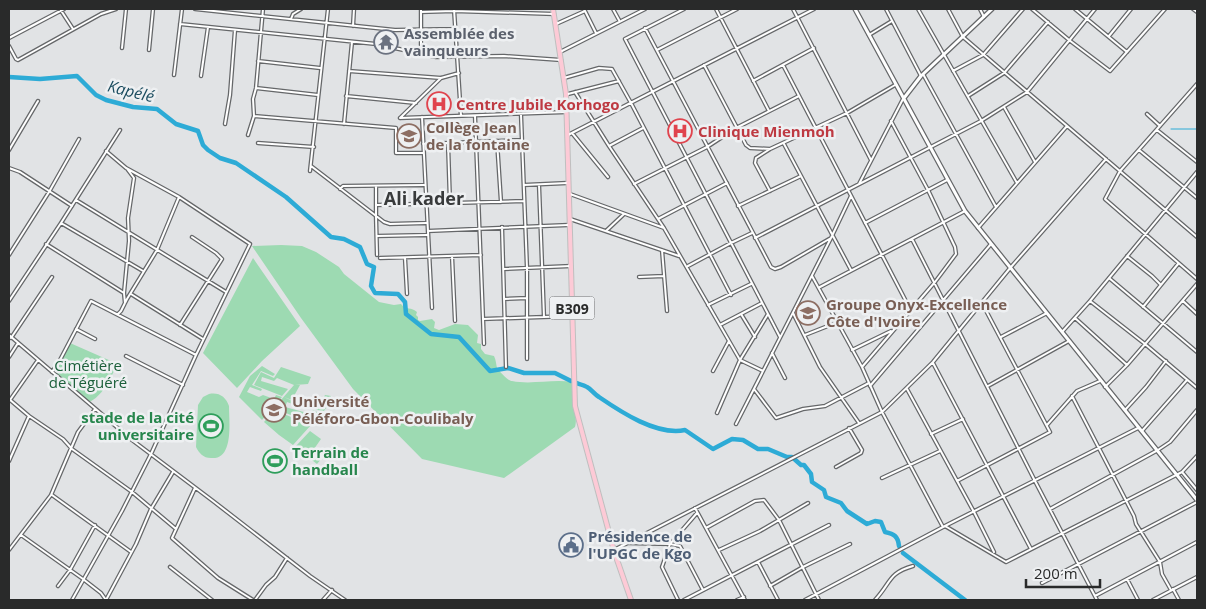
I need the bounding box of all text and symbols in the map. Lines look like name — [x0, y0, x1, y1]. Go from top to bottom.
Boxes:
place label: Assemblée des vainqueurs — [404, 23, 514, 60]
temple icon: Assemblée des vainqueurs — [373, 29, 399, 55]
water label: Kapélé — [105, 75, 157, 107]
hospital icon: Centre Jubile Korhogo — [426, 91, 452, 117]
place label: Centre Jubile Korhogo — [456, 94, 620, 114]
place label: Collège Jean de la fontaine — [426, 117, 530, 154]
hospital icon: Clinique Mienmoh — [667, 118, 693, 144]
place label: Clinique Mienmoh — [698, 121, 835, 141]
school or university icon: Collège Jean de la fontaine — [396, 123, 422, 149]
district label: Ali kader — [384, 186, 464, 210]
place label: Groupe Onyx-Excellence Côte d'Ivoire — [826, 294, 1007, 331]
road number: B309 — [550, 296, 594, 320]
school or university icon: Groupe Onyx-Excellence Côte d'Ivoire — [795, 300, 821, 326]
park label: Cimétière de Téguéré — [49, 355, 127, 392]
place label: Université Péléforo-Gbon-Coulibaly — [292, 391, 474, 428]
school or university icon: Université Péléforo-Gbon-Coulibaly — [261, 397, 287, 423]
place label: stade de la cité universitaire — [81, 407, 194, 444]
sports icon: stade de la cité universitaire — [198, 413, 224, 439]
place label: Terrain de handball — [292, 442, 369, 479]
sports icon: Terrain de handball — [262, 448, 288, 474]
place label: Présidence de l'UPGC de Kgo — [588, 526, 692, 563]
public building icon: Présidence de l'UPGC de Kgo — [558, 532, 584, 558]
scale bar — [1026, 556, 1100, 588]
text: 200 m — [1034, 563, 1078, 583]

